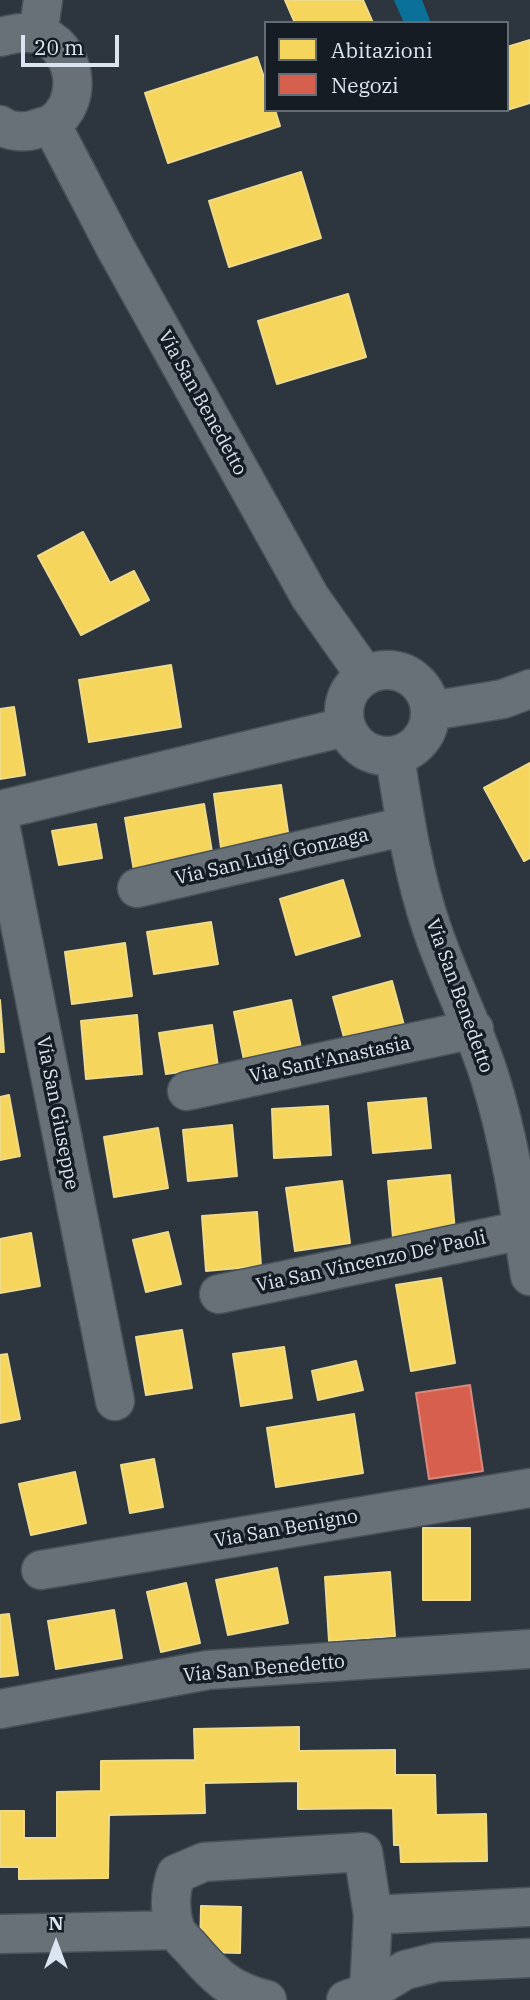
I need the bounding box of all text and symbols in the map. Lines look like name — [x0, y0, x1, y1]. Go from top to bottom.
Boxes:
scale bar — [24, 21, 122, 65]
legend — [264, 21, 509, 112]
text: 20 m — [34, 33, 84, 61]
text: Abitazioni — [331, 36, 433, 64]
text: Negozi — [331, 71, 399, 99]
street label: Via San Benedetto — [153, 327, 251, 479]
street label: Via San Luigi Gonzaga — [173, 824, 371, 890]
street label: Via San Benedetto — [421, 916, 497, 1076]
street label: Via Sant'Anastasia — [247, 1032, 413, 1088]
street label: Via San Giuseppe — [31, 1034, 83, 1192]
street label: Via San Vincenzo De' Paoli — [254, 1226, 488, 1298]
street label: Via San Benigno — [212, 1505, 360, 1553]
street label: Via San Benedetto — [182, 1651, 346, 1687]
north arrow — [21, 1909, 91, 1979]
text: N — [48, 1911, 64, 1935]

